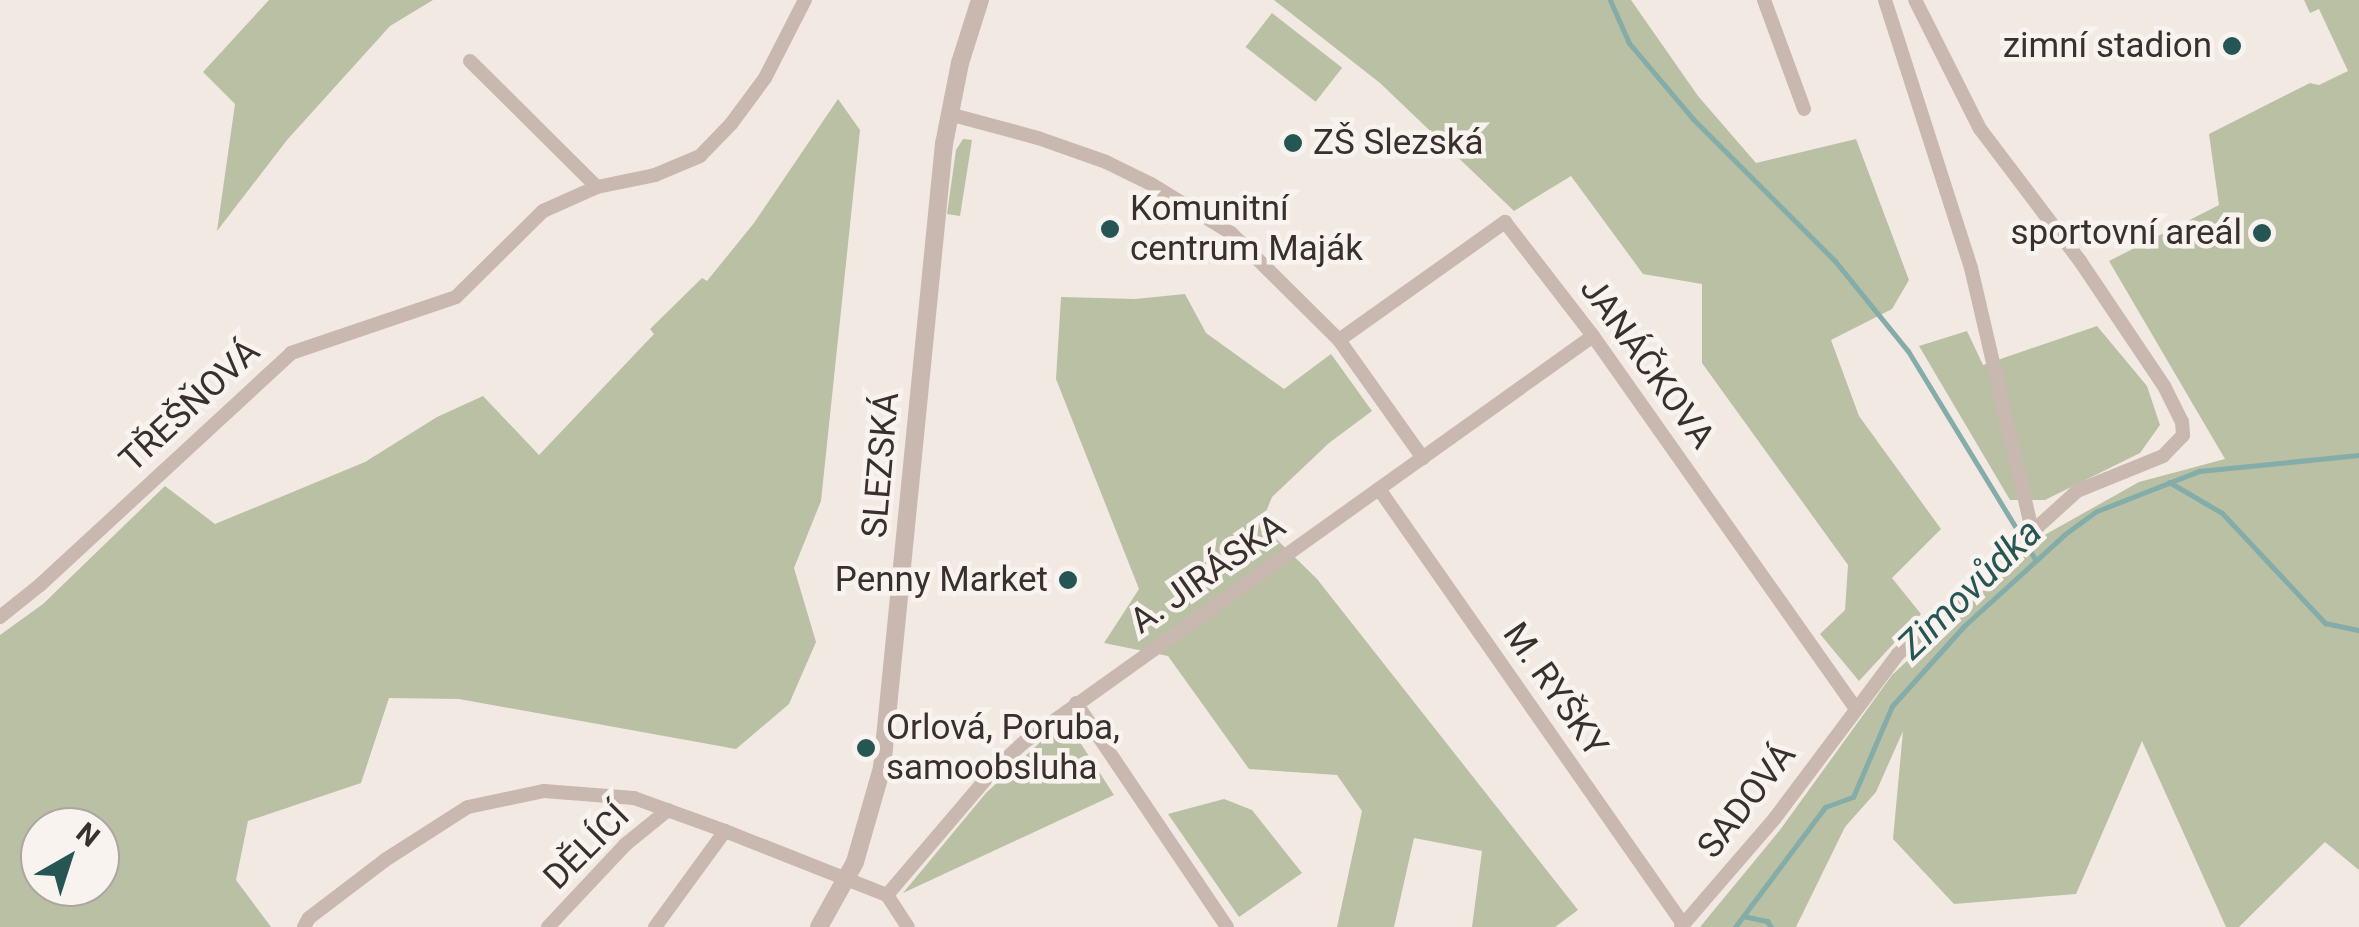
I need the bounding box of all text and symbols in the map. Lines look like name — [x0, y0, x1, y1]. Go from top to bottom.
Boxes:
place label: zimní stadion — [2003, 25, 2212, 67]
marker: zimní stadion — [2221, 35, 2243, 57]
place label: ZŠ Slezská — [1313, 122, 1483, 164]
marker: ZŠ Slezská — [1282, 132, 1304, 154]
place label: Komunitní centrum Maják — [1130, 188, 1363, 270]
place label: sportovní areál — [2010, 212, 2242, 254]
marker: Komunitní centrum Maják — [1099, 218, 1121, 240]
marker: sportovní areál — [2251, 222, 2273, 244]
street label: JANÁČKOVA — [1571, 269, 1723, 457]
street label: TŘEŠŇOVÁ — [111, 331, 269, 481]
street label: SLEZSKÁ — [854, 390, 908, 540]
street label: A. JIRÁSKA — [1122, 505, 1294, 643]
water label: Zimovůdka — [1889, 509, 2051, 669]
place label: Penny Market — [835, 559, 1048, 601]
marker: Penny Market — [1057, 569, 1079, 591]
street label: M. RYŠKY — [1494, 615, 1616, 765]
place label: Orlová, Poruba, samoobsluha — [886, 707, 1120, 789]
street label: SADOVÁ — [1689, 735, 1805, 867]
marker: Orlová, Poruba, samoobsluha — [855, 737, 877, 759]
street label: DĚLÍCÍ — [536, 796, 638, 898]
north arrow — [20, 807, 120, 907]
text: N — [70, 816, 106, 854]

